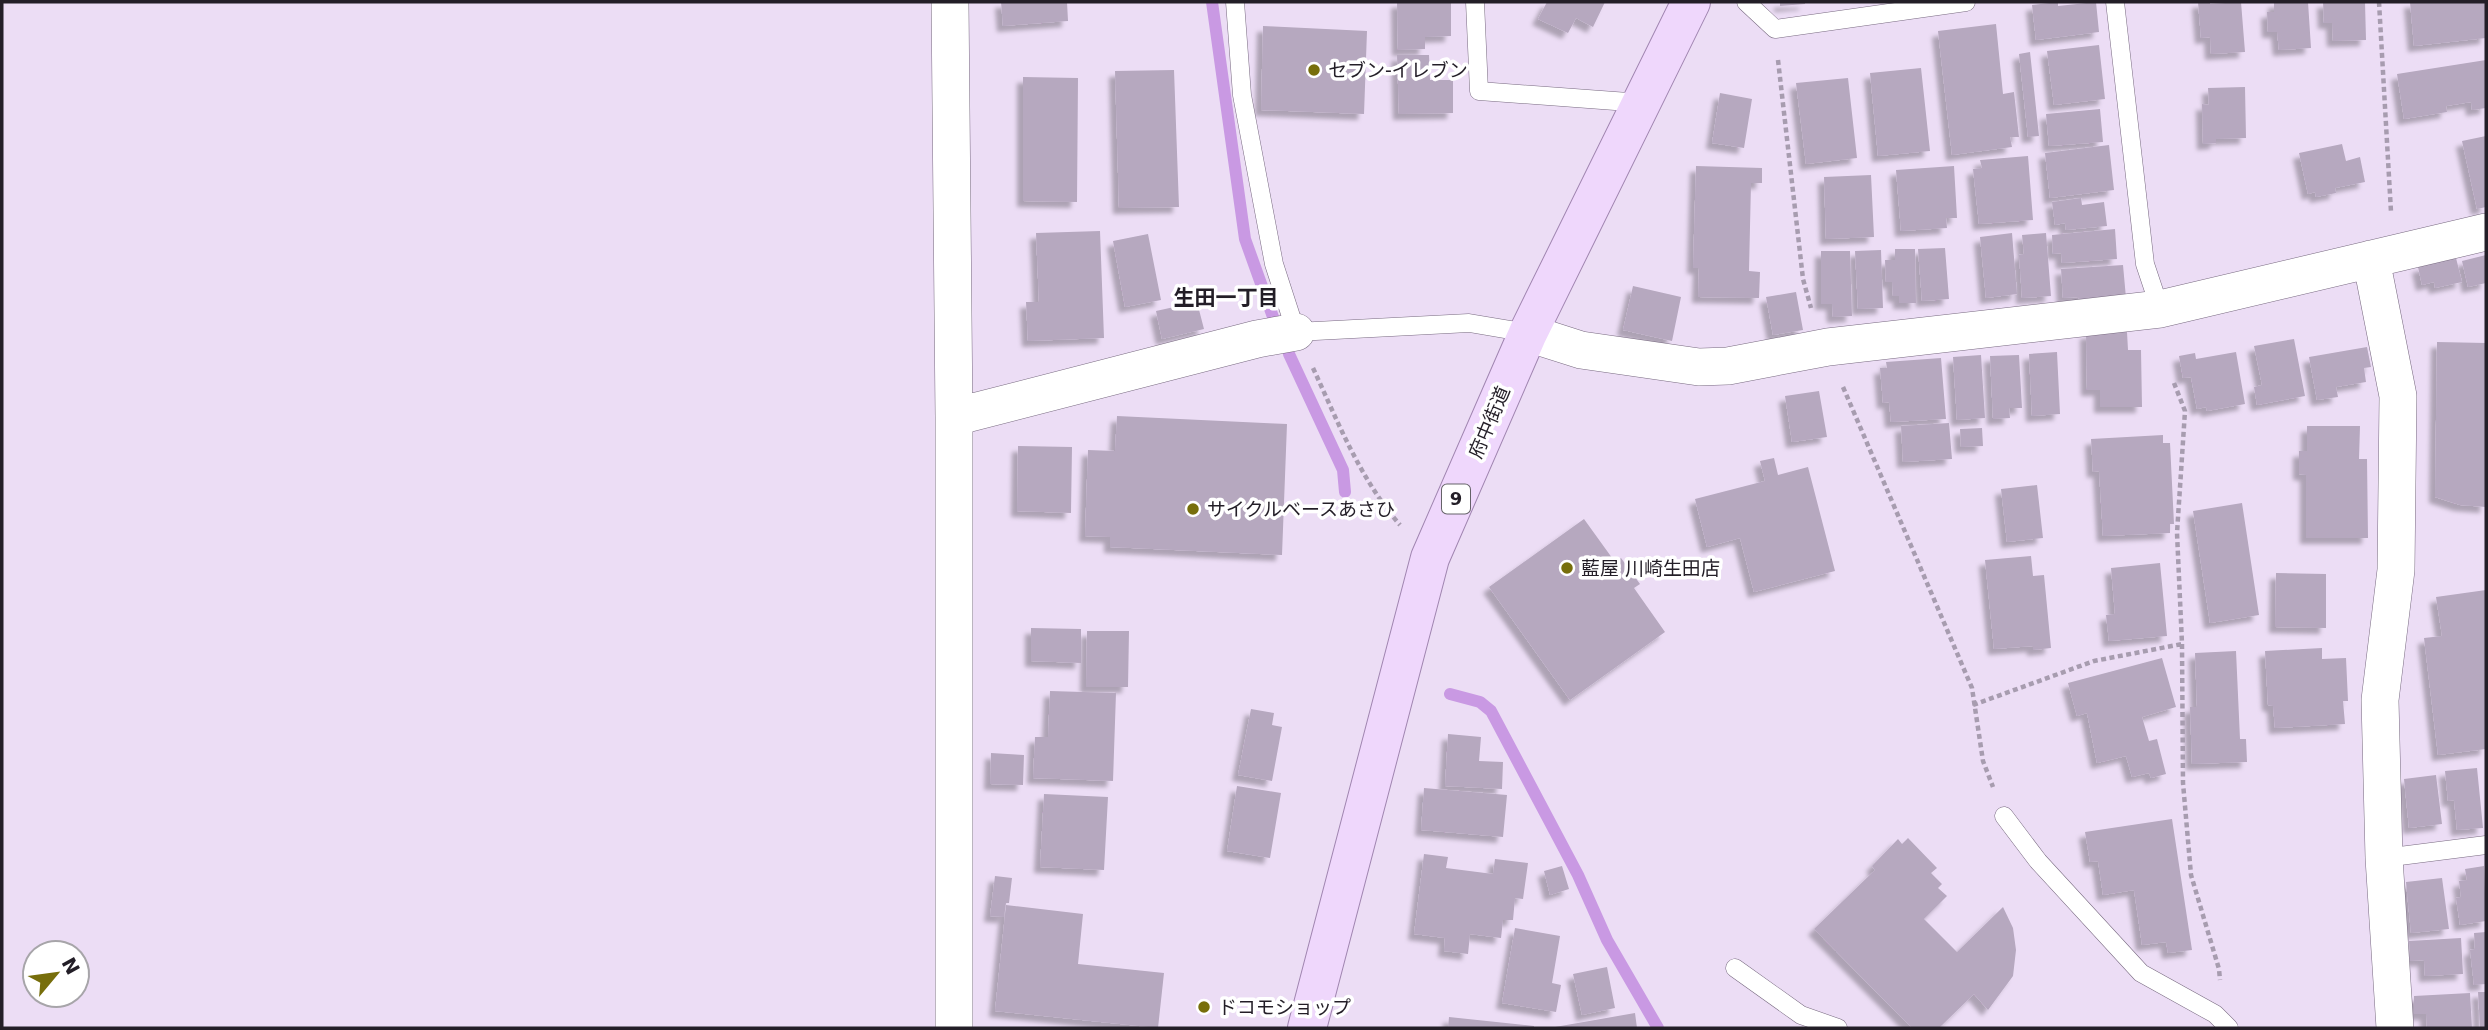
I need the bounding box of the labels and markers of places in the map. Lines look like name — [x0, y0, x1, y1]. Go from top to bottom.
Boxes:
place label: セブン-イレブン — [1328, 59, 1468, 81]
marker: セブン-イレブン — [1306, 62, 1322, 78]
place label: サイクルベースあさひ — [1207, 498, 1395, 520]
marker: サイクルベースあさひ — [1185, 501, 1201, 517]
place label: 藍屋 川崎生田店 — [1581, 557, 1720, 579]
marker: 藍屋 川崎生田店 — [1559, 560, 1575, 576]
place label: ドコモショップ — [1218, 996, 1351, 1018]
marker: ドコモショップ — [1196, 999, 1212, 1015]

